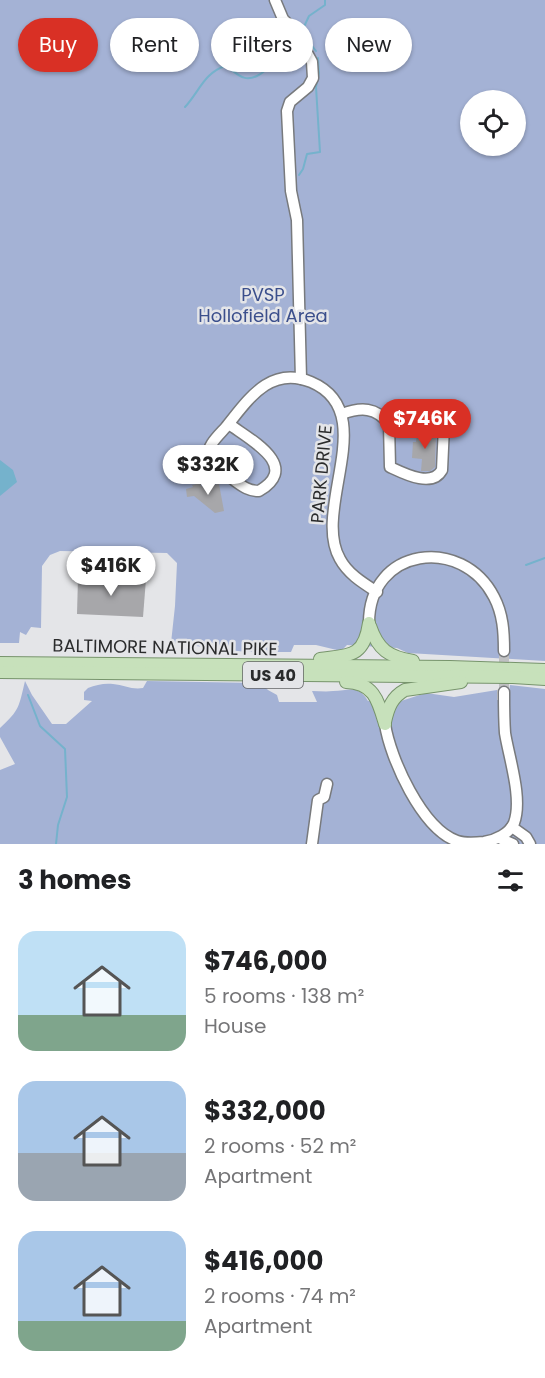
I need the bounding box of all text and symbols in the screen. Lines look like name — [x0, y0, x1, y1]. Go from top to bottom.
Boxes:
chip: Buy — [18, 18, 98, 72]
chip: Rent — [110, 18, 199, 72]
chip: Filters — [211, 18, 313, 72]
chip: New — [325, 18, 412, 72]
map controls — [460, 90, 526, 156]
button: locate — [460, 90, 526, 156]
park label: PVSP Hollofield Area — [198, 282, 328, 328]
pin: $746K — [383, 399, 467, 450]
text: $746K — [393, 404, 457, 432]
street label: PARK DRIVE — [304, 424, 338, 524]
pin: $332K — [166, 445, 250, 496]
text: $332K — [177, 450, 239, 478]
pin: $416K — [69, 546, 153, 597]
text: $416K — [81, 551, 141, 579]
street label: BALTIMORE NATIONAL PIKE — [52, 633, 278, 661]
road number: US 40 — [243, 662, 303, 688]
text: 3 homes — [18, 862, 131, 898]
icon: filters — [494, 864, 527, 897]
text: $746,000 — [204, 943, 328, 979]
icon: home — [66, 955, 138, 1027]
text: 5 rooms · 138 m² — [204, 982, 364, 1010]
text: House — [204, 1012, 266, 1040]
text: $332,000 — [204, 1093, 326, 1129]
icon: home — [66, 1105, 138, 1177]
text: 2 rooms · 52 m² — [204, 1132, 356, 1160]
text: Apartment — [204, 1162, 312, 1190]
text: $416,000 — [204, 1243, 323, 1279]
icon: home — [66, 1255, 138, 1327]
text: 2 rooms · 74 m² — [204, 1282, 356, 1310]
text: Apartment — [204, 1312, 312, 1340]

